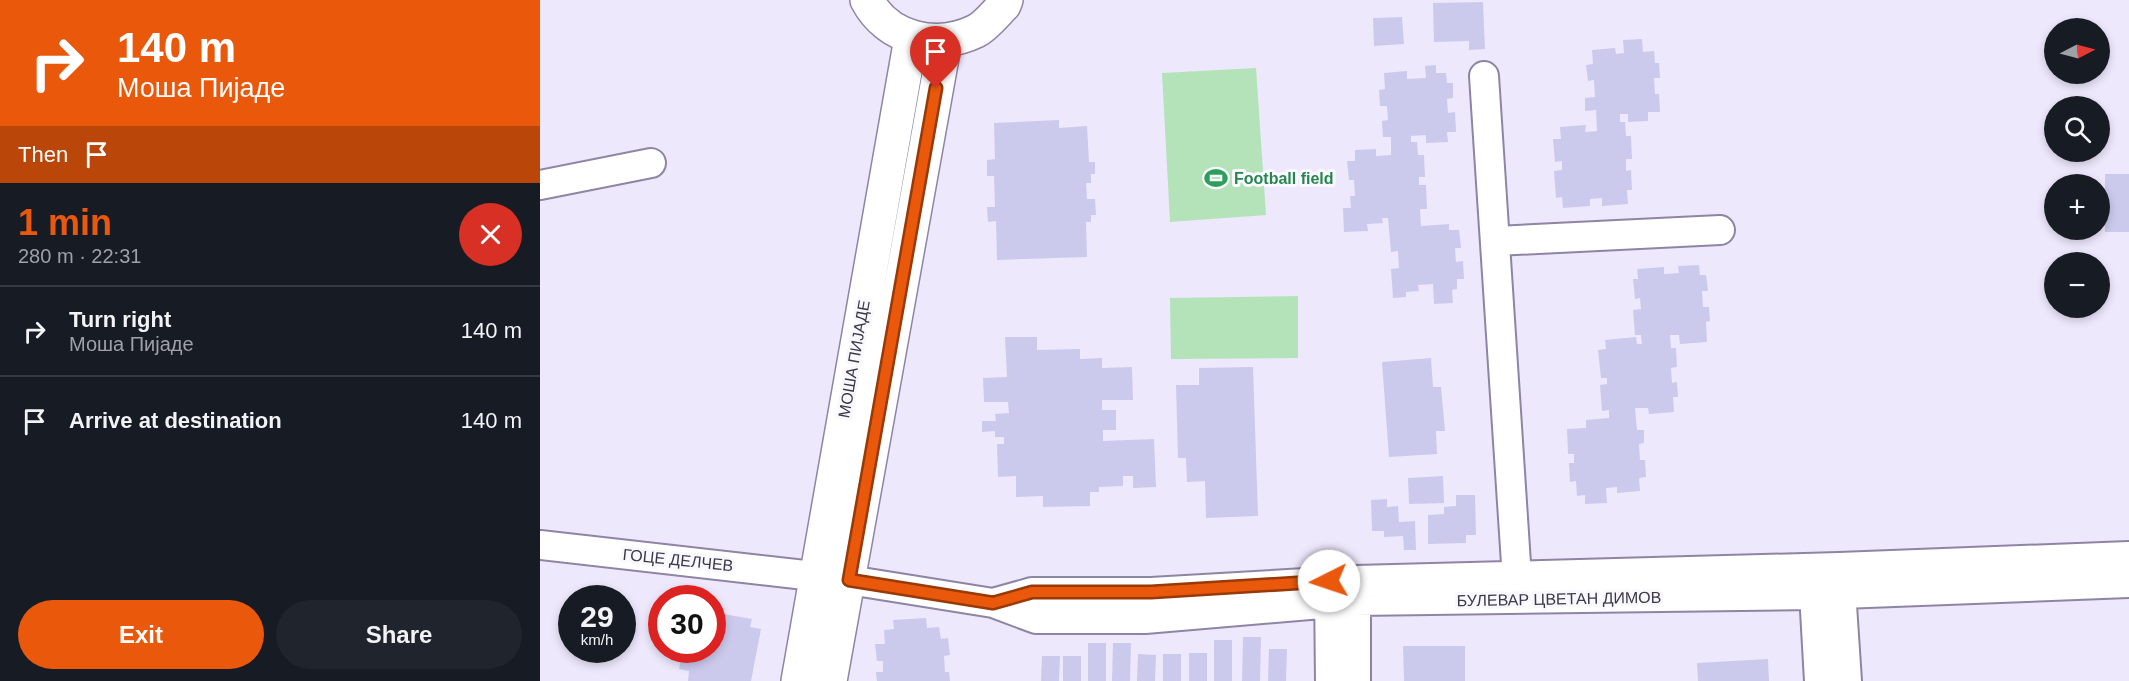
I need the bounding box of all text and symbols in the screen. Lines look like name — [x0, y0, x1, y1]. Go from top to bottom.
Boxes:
north arrow — [2044, 18, 2110, 84]
map controls — [2044, 18, 2110, 318]
icon: right — [18, 24, 96, 102]
text: 140 m — [117, 24, 236, 71]
pin — [910, 26, 961, 88]
icon: arrive — [919, 35, 952, 68]
text: Моша Пијаде — [117, 73, 285, 103]
button: search — [2044, 96, 2110, 162]
icon: arrive — [80, 138, 113, 171]
text: Then — [18, 142, 68, 167]
sports icon: Football field — [1203, 165, 1229, 191]
place label: Football field — [1234, 170, 1334, 187]
button: + — [2044, 174, 2110, 240]
text: 1 min — [18, 202, 112, 243]
button: close — [459, 203, 522, 266]
text: 280 m · 22:31 — [18, 245, 141, 267]
button: − — [2044, 252, 2110, 318]
street label: МОША ПИЈАДЕ — [835, 299, 873, 419]
text: Turn right — [69, 307, 171, 332]
icon: right — [18, 315, 51, 348]
text: 140 m — [461, 318, 522, 343]
text: Моша Пијаде — [69, 333, 194, 355]
icon: arrive — [18, 405, 51, 438]
text: Arrive at destination — [69, 408, 282, 433]
text: 140 m — [461, 408, 522, 433]
street label: ГОЦЕ ДЕЛЧЕВ — [622, 546, 734, 574]
position arrow — [1297, 549, 1361, 613]
speed limit sign: 30 — [648, 585, 726, 663]
street label: БУЛЕВАР ЦВЕТАН ДИМОВ — [1456, 589, 1662, 609]
button: Exit — [18, 600, 264, 669]
button: Share — [276, 600, 522, 669]
text: 29 — [580, 600, 614, 633]
text: km/h — [581, 631, 613, 648]

